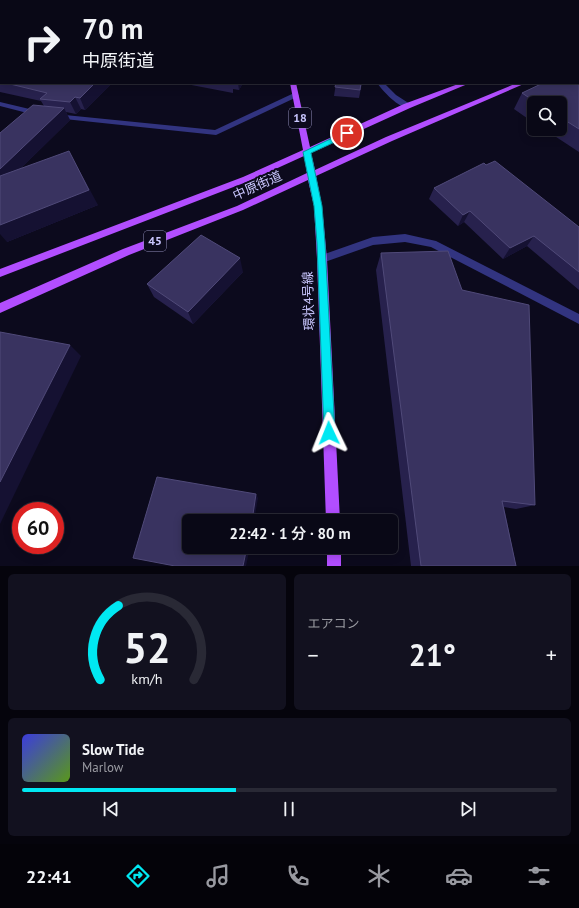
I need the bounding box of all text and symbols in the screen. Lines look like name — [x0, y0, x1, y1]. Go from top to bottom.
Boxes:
text: 70 m — [82, 10, 143, 47]
icon: right — [16, 16, 68, 68]
text: 中原街道 — [82, 49, 154, 72]
map controls — [527, 96, 567, 136]
button: search — [527, 96, 567, 136]
road number: 18 — [289, 108, 311, 128]
pin — [330, 116, 364, 150]
icon: arrive — [336, 122, 358, 144]
street label: 中原街道 — [230, 167, 284, 204]
road number: 45 — [144, 231, 166, 251]
street label: 環状4号線 — [299, 271, 318, 331]
position arrow — [308, 412, 350, 454]
speed limit sign: 60 — [12, 502, 64, 554]
text: 22:42 · 1 分 · 80 m — [229, 524, 351, 543]
text: エアコン — [308, 615, 360, 632]
text: 52 — [123, 621, 170, 674]
text: 21° — [409, 635, 456, 674]
text: − — [308, 641, 319, 669]
text: + — [546, 641, 557, 669]
text: km/h — [131, 669, 162, 688]
text: Slow Tide — [82, 740, 144, 759]
text: Marlow — [82, 759, 123, 776]
icon: previous — [100, 798, 122, 820]
icon: pause — [278, 798, 300, 820]
icon: next — [457, 798, 479, 820]
icon: directions — [124, 862, 152, 890]
icon: music — [204, 862, 232, 890]
icon: phone — [284, 862, 312, 890]
icon: climate — [365, 862, 393, 890]
icon: car — [445, 862, 473, 890]
icon: filters — [525, 862, 553, 890]
text: 22:41 — [26, 865, 72, 888]

